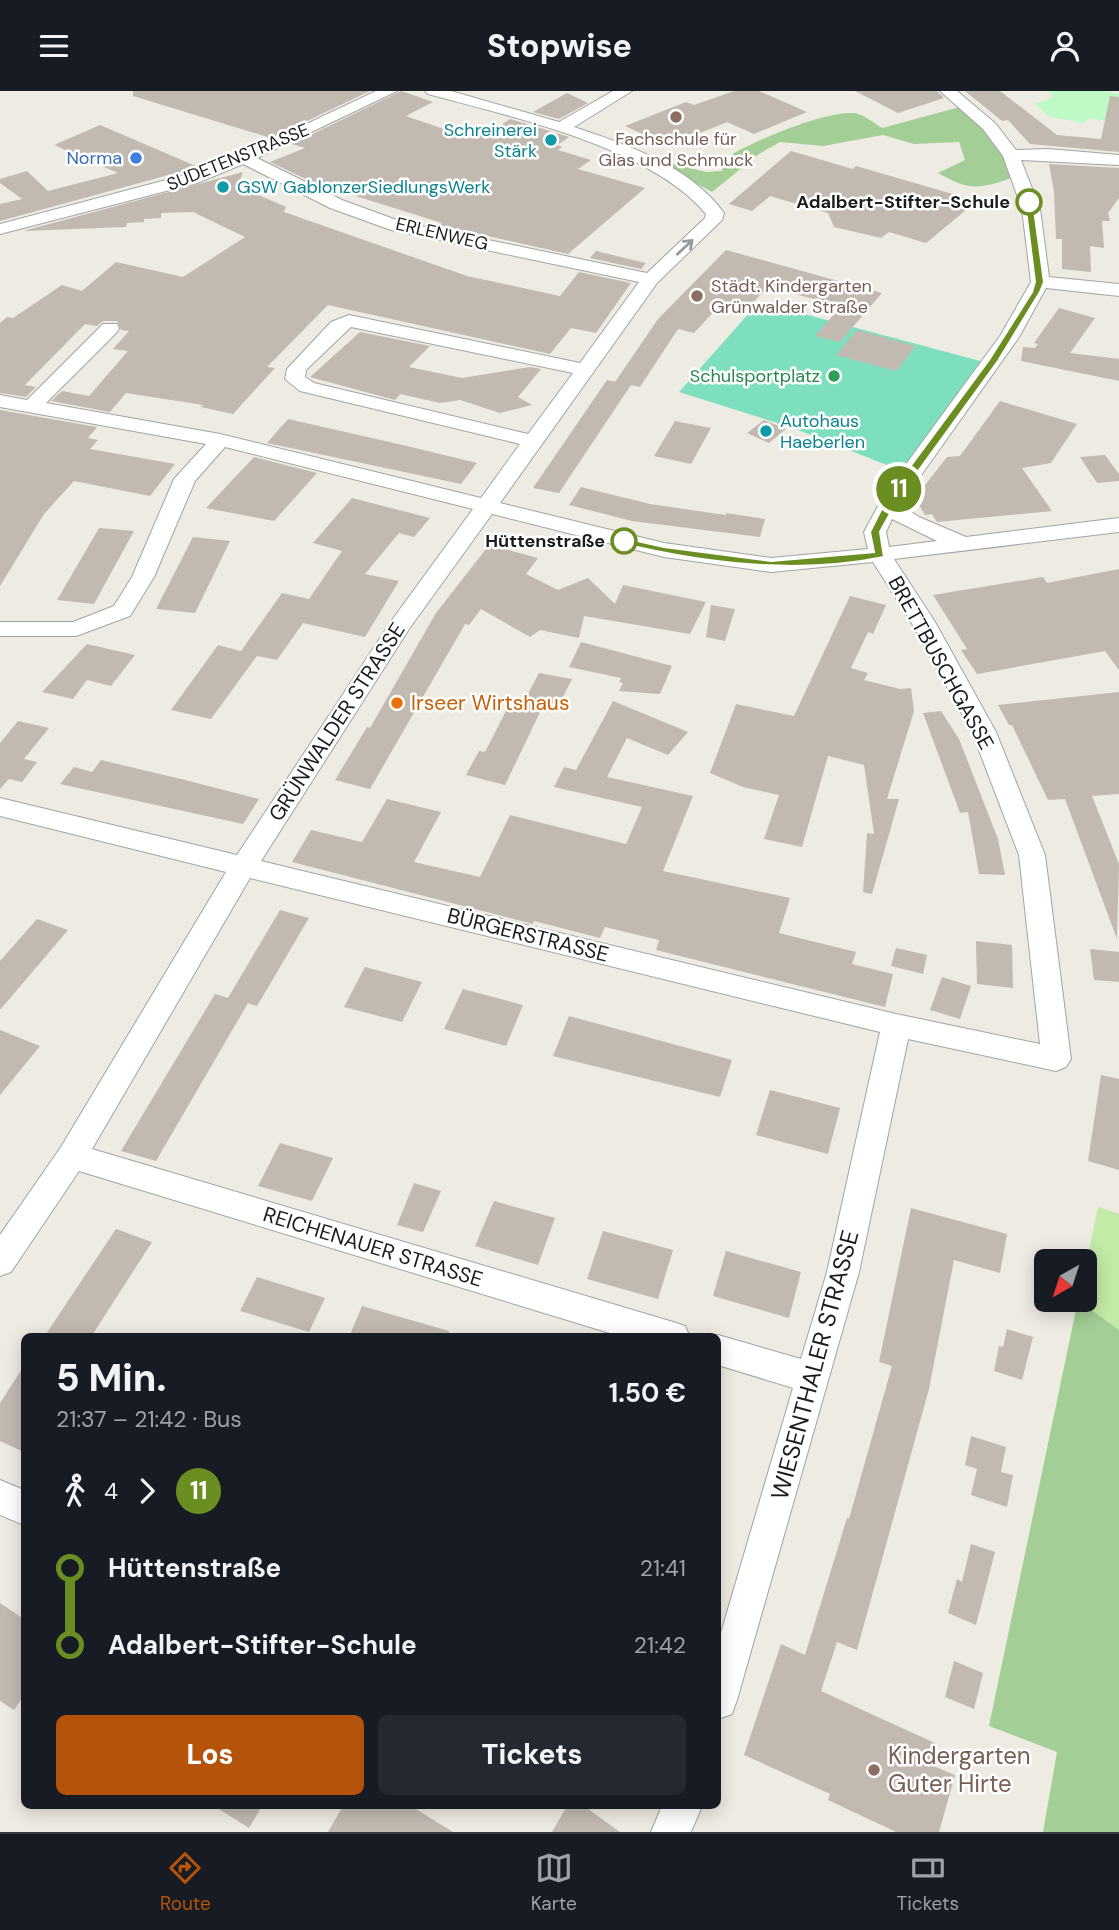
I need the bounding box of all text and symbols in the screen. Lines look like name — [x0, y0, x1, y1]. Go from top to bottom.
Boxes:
text: Stopwise — [487, 25, 632, 67]
icon: menu — [35, 27, 73, 65]
icon: person — [1046, 27, 1084, 65]
marker: Fachschule für Glas und Schmuck — [668, 109, 684, 125]
street label: SUDETENSTRASSE — [163, 118, 313, 196]
place label: Schreinerei Stärk — [444, 118, 537, 163]
place label: Fachschule für Glas und Schmuck — [599, 127, 753, 172]
marker: Schreinerei Stärk — [543, 132, 559, 148]
place label: Norma — [66, 146, 122, 170]
marker: Norma — [128, 150, 144, 166]
place label: GSW GablonzerSiedlungsWerk — [237, 175, 490, 199]
marker: GSW GablonzerSiedlungsWerk — [215, 179, 231, 195]
marker: Adalbert-Stifter-Schule — [1016, 189, 1042, 215]
place label: Adalbert-Stifter-Schule — [796, 190, 1010, 214]
street label: ERLENWEG — [393, 212, 491, 256]
one-way arrow — [676, 239, 693, 256]
place label: Städt. Kindergarten Grünwalder Straße — [711, 274, 872, 319]
marker: Städt. Kindergarten Grünwalder Straße — [689, 288, 705, 304]
place label: Schulsportplatz — [690, 364, 820, 388]
marker: Schulsportplatz — [826, 368, 842, 384]
place label: Autohaus Haeberlen — [780, 409, 865, 454]
marker: Autohaus Haeberlen — [758, 423, 774, 439]
line badge: 11 — [867, 466, 930, 512]
text: 11 — [890, 473, 908, 504]
marker: Hüttenstraße — [611, 528, 637, 554]
place label: Hüttenstraße — [485, 529, 605, 553]
street label: BRETTBUSCHGASSE — [882, 571, 1000, 755]
street label: GRÜNWALDER STRASSE — [262, 617, 412, 827]
place label: Irseer Wirtshaus — [411, 689, 569, 717]
marker: Irseer Wirtshaus — [389, 695, 405, 711]
street label: BÜRGERSTRASSE — [444, 901, 612, 969]
street label: REICHENAUER STRASSE — [260, 1200, 486, 1294]
street label: WIESENTHALER STRASSE — [764, 1227, 865, 1503]
north arrow — [1034, 1249, 1097, 1313]
map controls — [1034, 1249, 1097, 1312]
text: 5 Min. — [56, 1353, 166, 1403]
text: 1.50 € — [609, 1376, 686, 1410]
text: 21:37 – 21:42 · Bus — [56, 1404, 242, 1434]
icon: walk — [56, 1472, 94, 1510]
icon: forward — [128, 1472, 166, 1510]
text: 11 — [190, 1475, 207, 1506]
text: 4 — [104, 1476, 118, 1506]
text: Hüttenstraße — [108, 1551, 281, 1585]
text: 21:41 — [640, 1553, 686, 1583]
text: Adalbert-Stifter-Schule — [108, 1628, 417, 1662]
text: 21:42 — [634, 1630, 686, 1660]
button: Los — [56, 1715, 364, 1795]
button: Tickets — [378, 1715, 686, 1795]
place label: Kindergarten Guter Hirte — [888, 1740, 1031, 1799]
marker: Kindergarten Guter Hirte — [866, 1762, 882, 1778]
tab: Route — [160, 1849, 211, 1916]
tab: Karte — [531, 1849, 577, 1916]
tab: Tickets — [897, 1849, 959, 1916]

